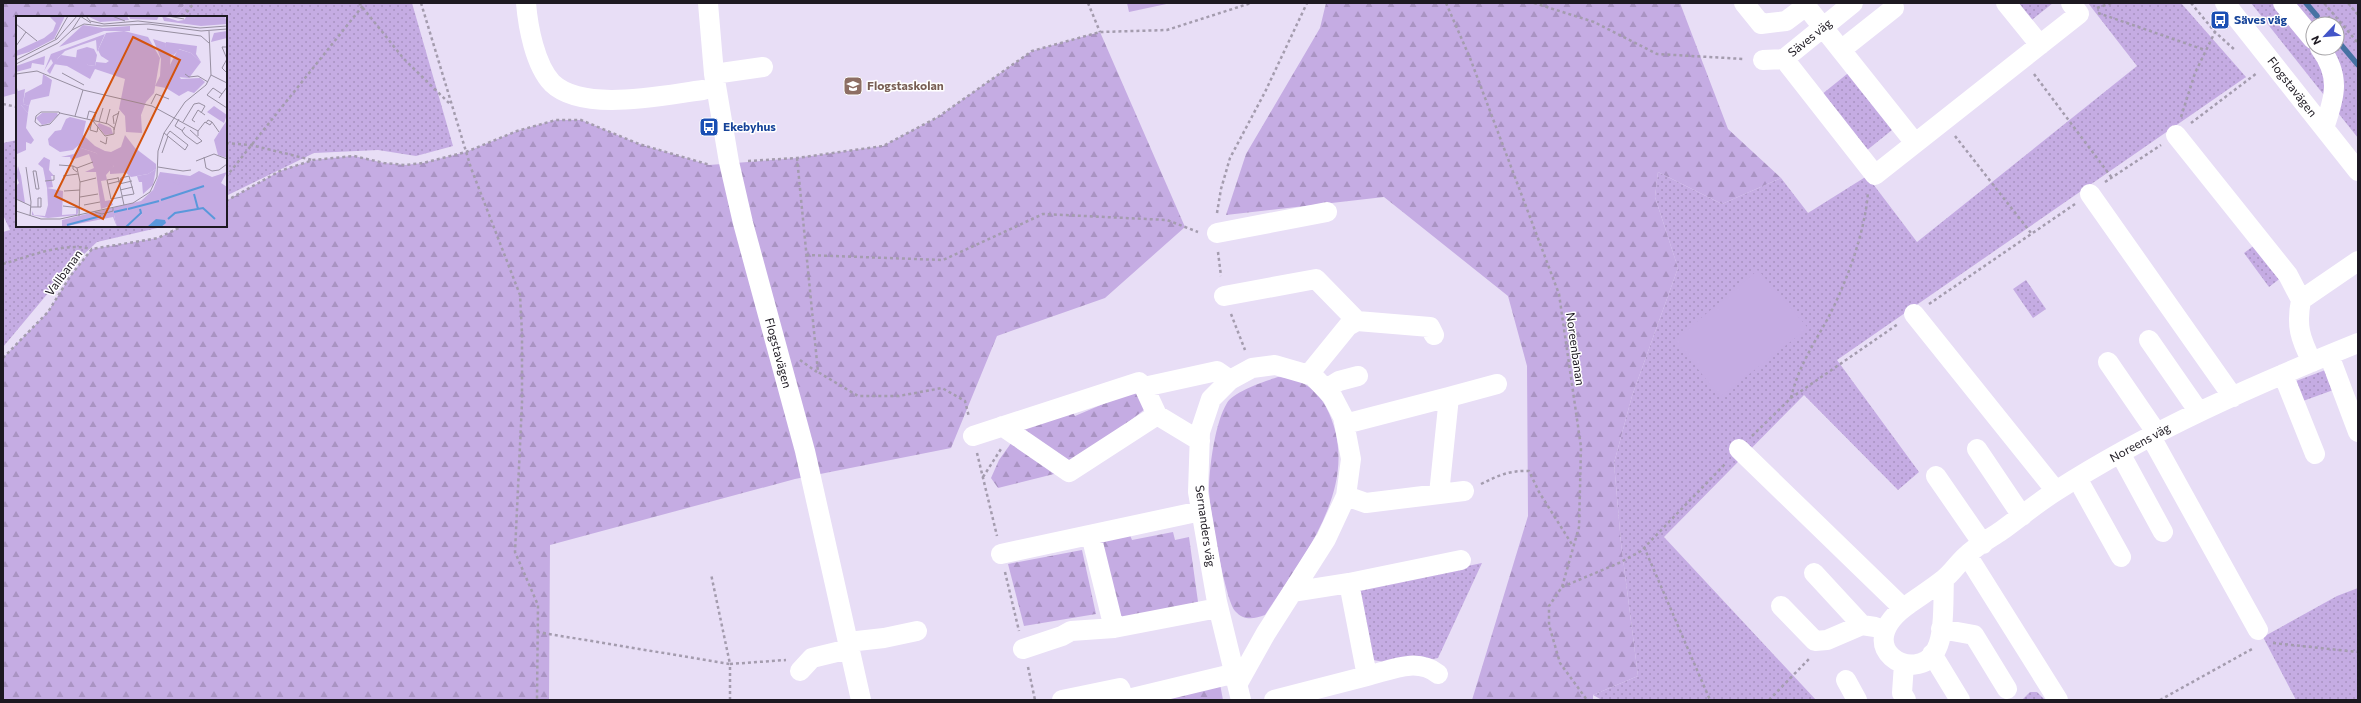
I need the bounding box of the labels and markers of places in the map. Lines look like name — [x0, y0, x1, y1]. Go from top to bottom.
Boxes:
bus stop icon: Säves väg — [2209, 9, 2231, 31]
place label: Säves väg — [2234, 12, 2287, 26]
school or university icon: Flogstaskolan — [842, 75, 864, 97]
place label: Flogstaskolan — [867, 78, 944, 92]
bus stop icon: Ekebyhus — [698, 116, 720, 138]
place label: Ekebyhus — [723, 119, 776, 133]

